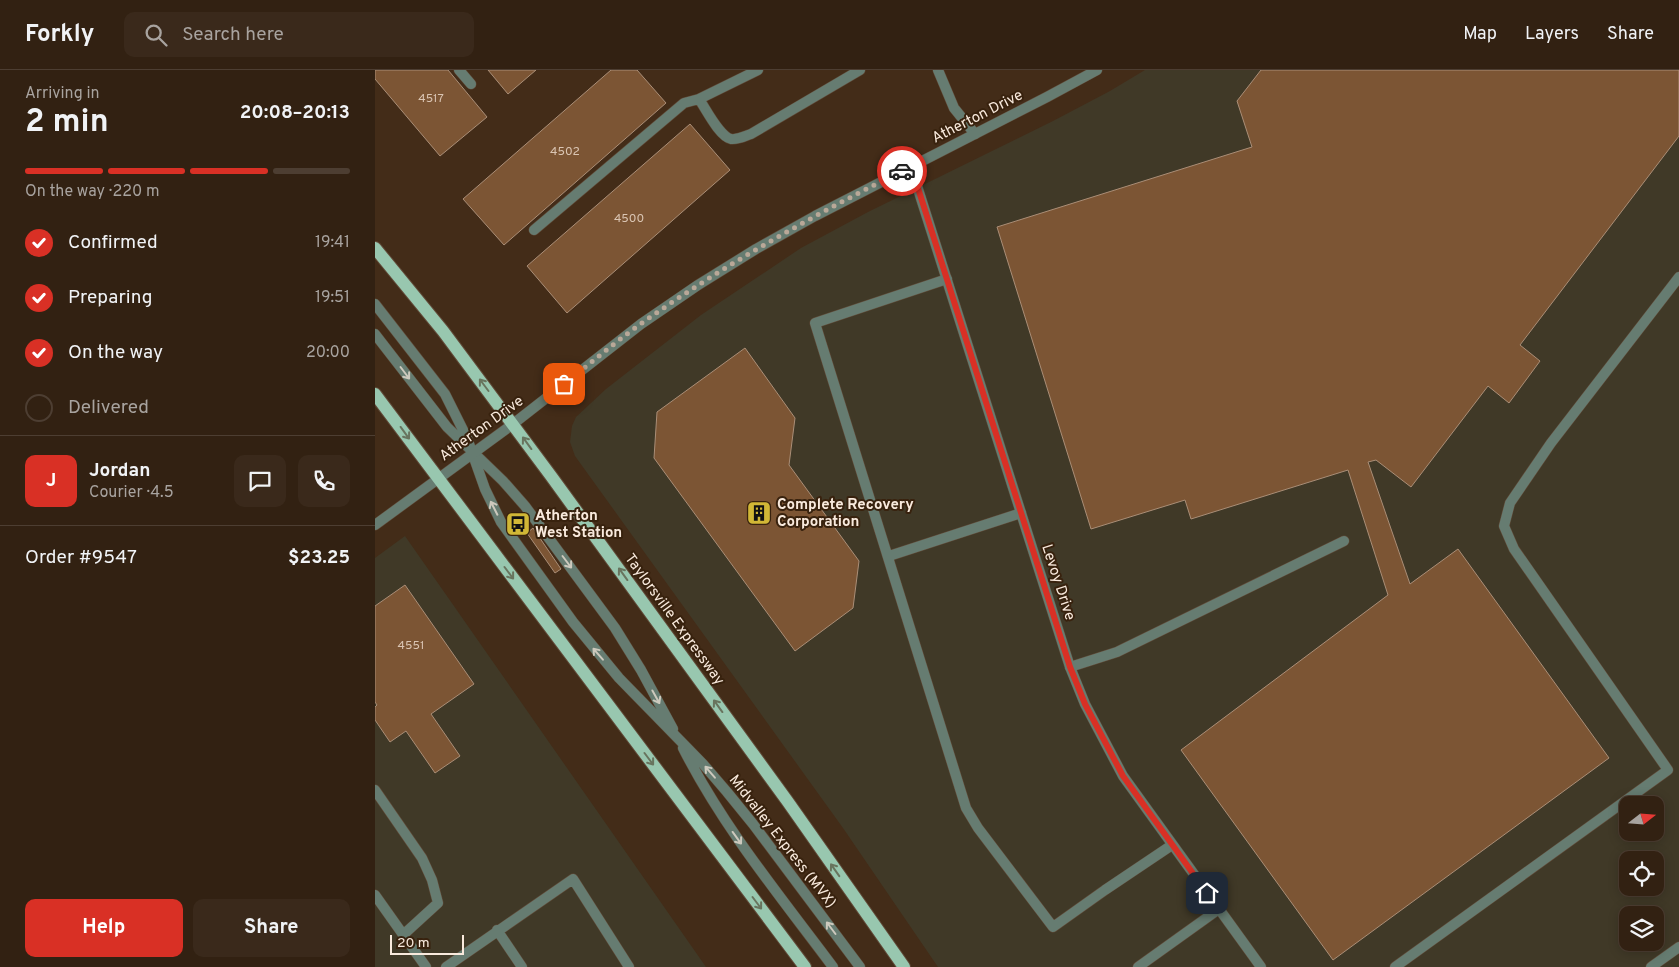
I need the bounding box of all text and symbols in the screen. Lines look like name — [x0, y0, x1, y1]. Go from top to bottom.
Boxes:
search box — [124, 12, 474, 57]
text: Forkly — [25, 20, 94, 50]
icon: search — [142, 21, 170, 49]
text: Search here — [182, 23, 284, 47]
text: Map — [1463, 23, 1497, 46]
text: Layers — [1525, 23, 1579, 46]
text: Share — [1607, 23, 1654, 46]
text: Arriving in — [25, 84, 100, 104]
street label: Atherton Drive — [929, 86, 1026, 148]
house number: 4517 — [418, 91, 444, 107]
text: 20:08–20:13 — [240, 101, 350, 125]
text: 2 min — [25, 103, 109, 143]
house number: 4502 — [550, 144, 580, 160]
courier — [877, 146, 927, 196]
icon: car — [888, 157, 916, 185]
text: On the way · 220 m — [25, 182, 160, 202]
house number: 4500 — [614, 211, 644, 227]
icon: check — [25, 229, 53, 257]
text: Confirmed — [68, 231, 158, 255]
text: 19:41 — [315, 233, 350, 253]
icon: check — [25, 284, 53, 312]
text: Preparing — [68, 286, 152, 310]
text: 19:51 — [315, 288, 350, 308]
icon: check — [25, 339, 53, 367]
text: On the way — [68, 341, 163, 365]
text: 20:00 — [306, 343, 350, 363]
pin — [543, 363, 585, 405]
one-way arrow — [399, 366, 410, 379]
icon: bag — [550, 370, 578, 398]
one-way arrow — [479, 378, 489, 392]
street label: Atherton Drive — [436, 392, 528, 466]
text: Delivered — [68, 396, 149, 420]
one-way arrow — [400, 426, 410, 440]
one-way arrow — [522, 436, 532, 450]
button: chat — [234, 455, 286, 507]
button: phone — [298, 455, 350, 507]
text: Jordan — [89, 459, 151, 483]
text: J — [46, 469, 56, 493]
text: Courier · 4.5 — [89, 483, 174, 503]
place label: Complete Recovery Corporation — [777, 496, 914, 532]
one-way arrow — [489, 500, 499, 515]
building icon: Complete Recovery Corporation — [746, 500, 772, 526]
place label: Atherton West Station — [535, 507, 622, 543]
bus stop icon: Atherton West Station — [505, 511, 531, 537]
street label: Levoy Drive — [1036, 542, 1079, 623]
text: Order #9547 — [25, 546, 137, 570]
text: $23.25 — [288, 546, 350, 570]
street label: Taylorsville Expressway — [620, 550, 728, 689]
one-way arrow — [562, 555, 572, 569]
one-way arrow — [504, 566, 515, 579]
one-way arrow — [617, 568, 628, 581]
house number: 4551 — [398, 638, 424, 654]
one-way arrow — [592, 648, 604, 661]
one-way arrow — [651, 690, 661, 705]
one-way arrow — [713, 699, 723, 713]
one-way arrow — [644, 752, 654, 766]
one-way arrow — [704, 766, 715, 779]
street label: Midvalley Express (MVX) — [724, 772, 840, 912]
north arrow — [1619, 796, 1664, 841]
map controls — [1619, 796, 1664, 951]
one-way arrow — [732, 831, 743, 844]
button: locate — [1619, 851, 1664, 896]
one-way arrow — [830, 864, 841, 877]
pin — [1186, 872, 1228, 914]
icon: home — [1193, 879, 1221, 907]
one-way arrow — [752, 896, 762, 910]
button: Help — [25, 899, 183, 957]
button: Share — [193, 899, 350, 957]
button: layers — [1619, 906, 1664, 951]
one-way arrow — [826, 921, 836, 935]
scale bar — [390, 932, 464, 955]
text: 20 m — [397, 935, 430, 952]

